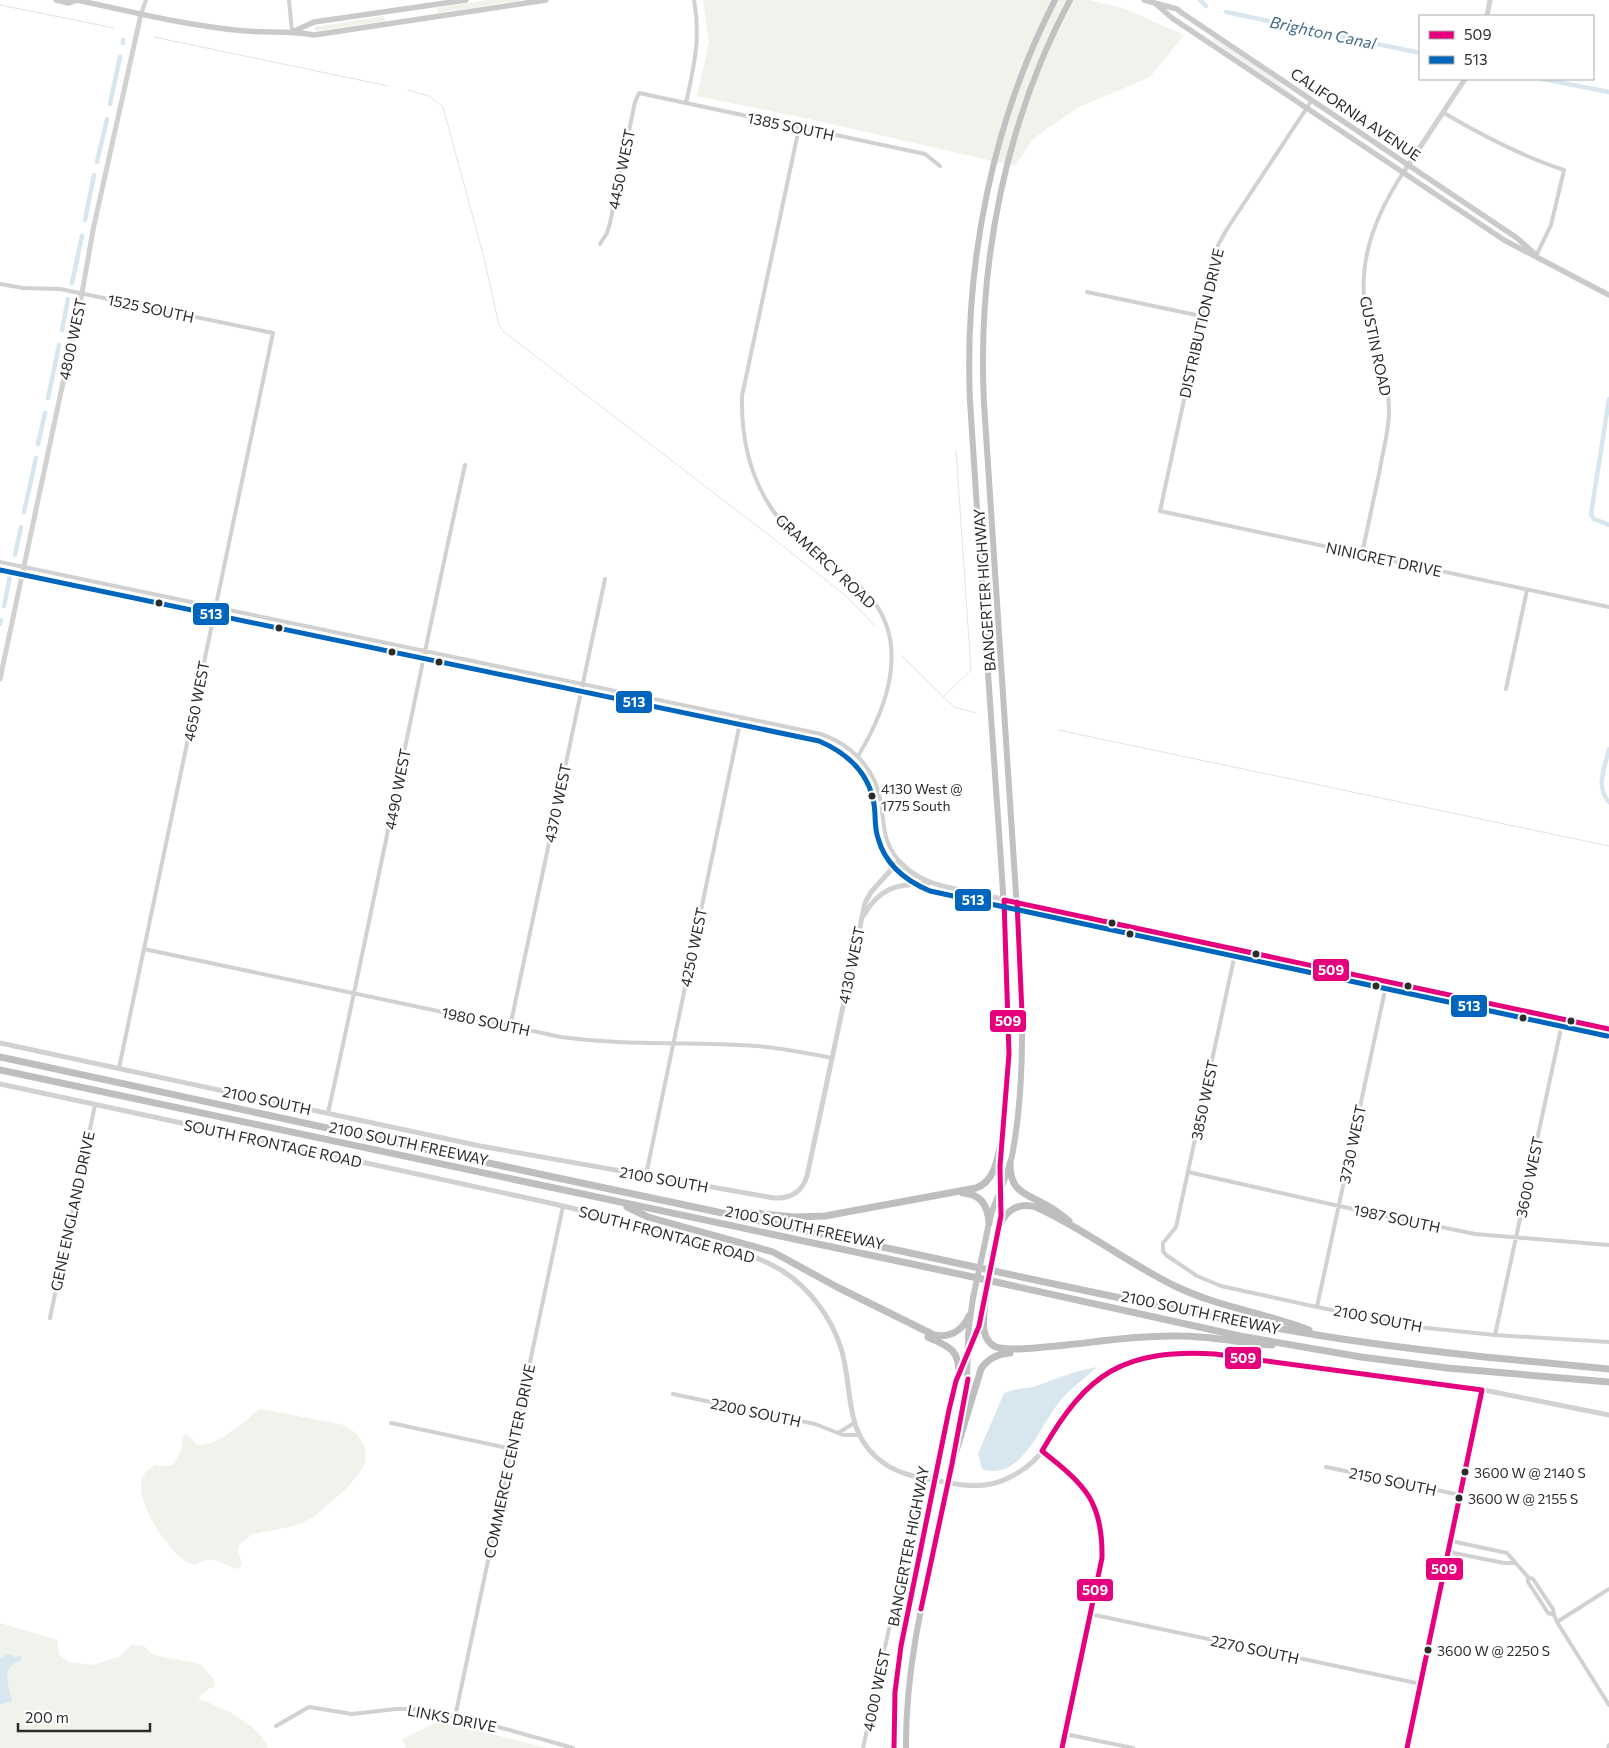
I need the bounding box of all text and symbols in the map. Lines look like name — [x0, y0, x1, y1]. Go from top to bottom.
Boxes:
water label: Brighton Canal — [1268, 11, 1379, 53]
legend — [1419, 15, 1594, 80]
text: 509 — [1464, 25, 1492, 43]
text: 513 — [1464, 50, 1488, 68]
street label: CALIFORNIA AVENUE — [1288, 64, 1424, 164]
street label: 1385 SOUTH — [746, 108, 836, 144]
street label: 4450 WEST — [604, 127, 638, 211]
street label: DISTRIBUTION DRIVE — [1175, 246, 1227, 400]
street label: 1525 SOUTH — [106, 290, 196, 326]
street label: GUSTIN ROAD — [1357, 294, 1395, 398]
street label: 4800 WEST — [55, 296, 90, 381]
street label: BANGERTER HIGHWAY — [969, 508, 999, 672]
street label: GRAMERCY ROAD — [772, 510, 880, 612]
street label: NINIGRET DRIVE — [1324, 538, 1444, 580]
unlabelled marker — [154, 598, 164, 608]
line badge: 513 — [192, 602, 230, 626]
text: 513 — [200, 605, 222, 622]
unlabelled marker — [274, 623, 284, 633]
unlabelled marker — [387, 647, 397, 657]
unlabelled marker — [434, 657, 444, 667]
street label: 4650 WEST — [179, 659, 213, 743]
line badge: 513 — [615, 690, 653, 714]
text: 513 — [623, 693, 645, 710]
street label: 4490 WEST — [380, 747, 414, 831]
street label: 4370 WEST — [540, 761, 574, 844]
place label: 4130 West @ 1775 South — [881, 780, 963, 814]
marker: 4130 West @ 1775 South — [867, 791, 877, 801]
line badge: 513 — [954, 888, 992, 912]
text: 513 — [962, 891, 984, 908]
street label: 4250 WEST — [676, 905, 710, 988]
unlabelled marker — [1107, 918, 1117, 928]
street label: 4130 WEST — [834, 924, 868, 1005]
unlabelled marker — [1125, 929, 1135, 939]
unlabelled marker — [1251, 949, 1261, 959]
line badge: 509 — [1312, 958, 1350, 982]
text: 509 — [1318, 961, 1344, 978]
unlabelled marker — [1371, 981, 1381, 991]
unlabelled marker — [1403, 981, 1413, 991]
line badge: 513 — [1450, 994, 1488, 1018]
text: 513 — [1458, 997, 1480, 1014]
street label: 1980 SOUTH — [440, 1003, 532, 1039]
line badge: 509 — [989, 1009, 1027, 1033]
text: 509 — [995, 1012, 1021, 1029]
unlabelled marker — [1518, 1013, 1528, 1023]
unlabelled marker — [1566, 1016, 1576, 1026]
street label: 3850 WEST — [1187, 1058, 1221, 1142]
street label: 2100 SOUTH — [221, 1082, 313, 1118]
street label: 3730 WEST — [1335, 1103, 1369, 1185]
street label: SOUTH FRONTAGE ROAD — [182, 1115, 364, 1171]
street label: 2100 SOUTH FREEWAY — [328, 1117, 491, 1169]
street label: GENE ENGLAND DRIVE — [46, 1129, 98, 1293]
street label: 3600 WEST — [1512, 1134, 1546, 1219]
street label: 2100 SOUTH — [618, 1162, 710, 1196]
street label: 1987 SOUTH — [1352, 1200, 1442, 1236]
street label: 2100 SOUTH FREEWAY — [724, 1201, 887, 1253]
street label: SOUTH FRONTAGE ROAD — [577, 1202, 757, 1266]
street label: 2100 SOUTH FREEWAY — [1120, 1286, 1283, 1338]
street label: 2100 SOUTH — [1332, 1301, 1424, 1335]
line badge: 509 — [1224, 1346, 1262, 1370]
text: 509 — [1230, 1349, 1256, 1366]
street label: COMMERCE CENTER DRIVE — [480, 1362, 538, 1560]
street label: 2200 SOUTH — [709, 1394, 803, 1430]
street label: 2150 SOUTH — [1348, 1463, 1438, 1499]
street label: BANGERTER HIGHWAY — [884, 1464, 932, 1628]
place label: 3600 W @ 2140 S — [1474, 1464, 1586, 1481]
marker: 3600 W @ 2140 S — [1460, 1467, 1470, 1477]
place label: 3600 W @ 2155 S — [1468, 1490, 1578, 1507]
marker: 3600 W @ 2155 S — [1454, 1493, 1464, 1503]
line badge: 509 — [1425, 1557, 1464, 1581]
text: 509 — [1431, 1560, 1457, 1577]
line badge: 509 — [1076, 1578, 1114, 1602]
text: 509 — [1082, 1581, 1108, 1598]
street label: 2270 SOUTH — [1209, 1631, 1301, 1667]
place label: 3600 W @ 2250 S — [1437, 1642, 1550, 1659]
marker: 3600 W @ 2250 S — [1423, 1645, 1433, 1655]
street label: 4000 WEST — [858, 1647, 894, 1733]
scale bar — [18, 1700, 150, 1732]
street label: LINKS DRIVE — [406, 1701, 498, 1735]
text: 200 m — [25, 1708, 69, 1726]

